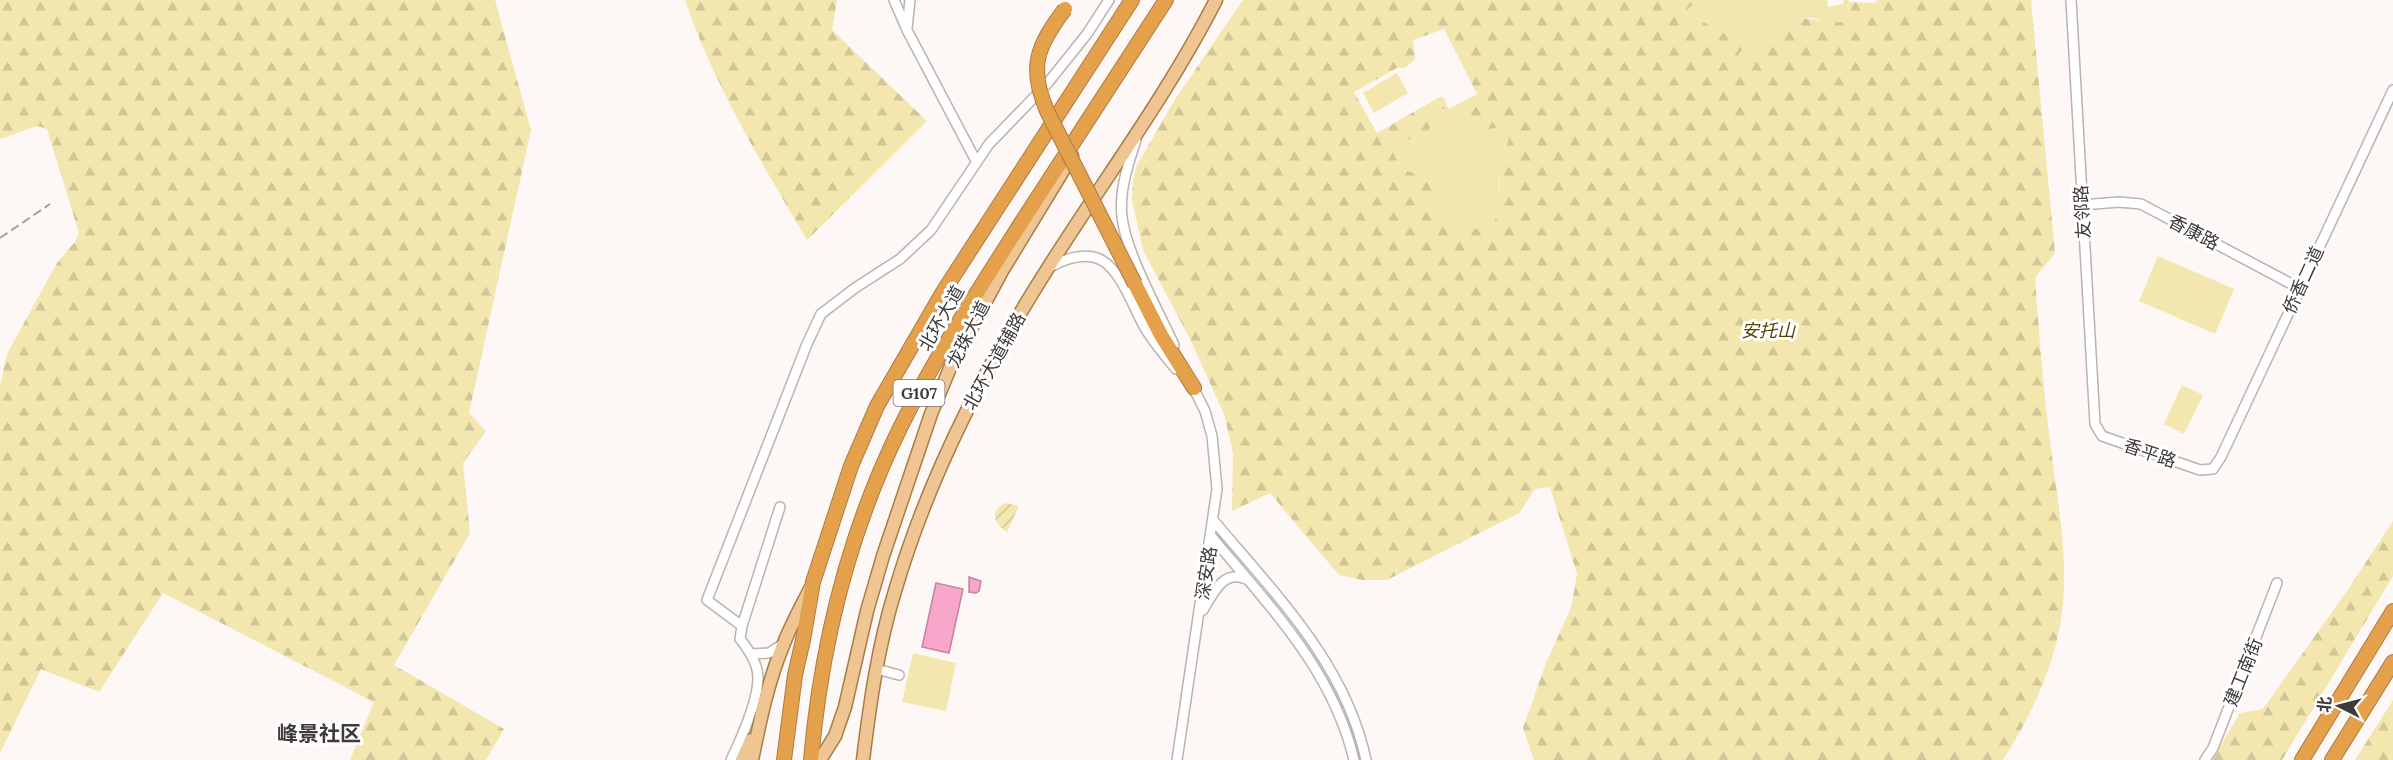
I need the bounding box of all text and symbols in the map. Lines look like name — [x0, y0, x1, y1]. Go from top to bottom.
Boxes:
street label: 友邻路 — [2069, 184, 2095, 240]
street label: 香康路 — [2165, 209, 2223, 255]
street label: 侨香二道 — [2277, 243, 2329, 317]
street label: 北环大道 — [913, 281, 969, 355]
street label: 龙珠大道 — [941, 297, 995, 371]
street label: 北环大道辅路 — [958, 308, 1030, 414]
park label: 安托山 — [1741, 319, 1796, 342]
road number: G107 — [894, 380, 944, 406]
street label: 香平路 — [2121, 433, 2179, 473]
street label: 深安路 — [1190, 545, 1222, 601]
street label: 建工南街 — [2219, 634, 2267, 710]
north arrow — [2309, 676, 2369, 736]
text: 北 — [2313, 695, 2335, 713]
district label: 峰景社区 — [277, 720, 361, 747]

